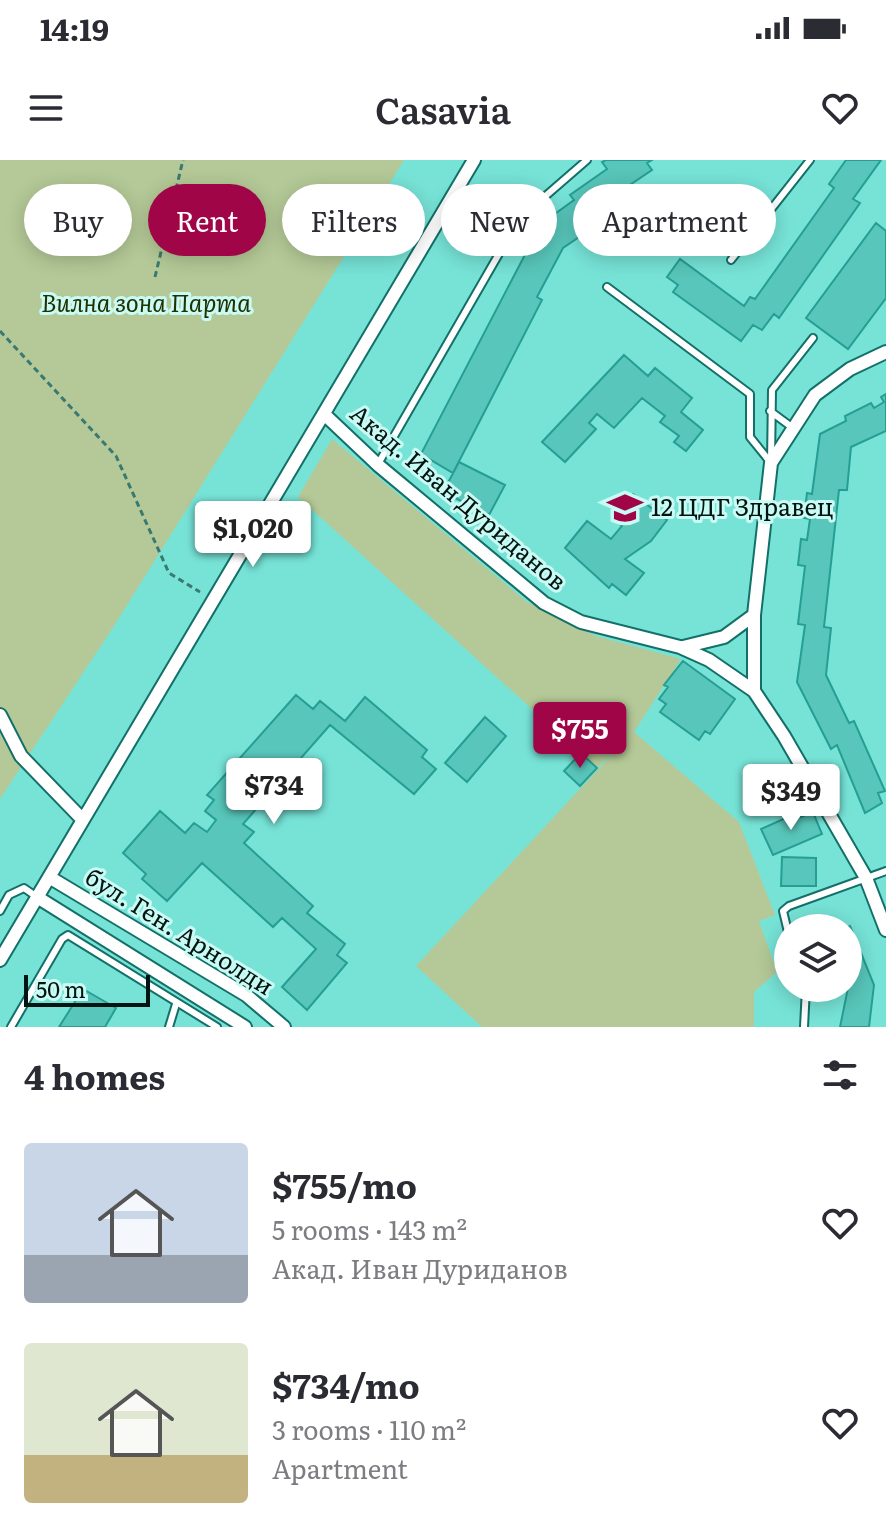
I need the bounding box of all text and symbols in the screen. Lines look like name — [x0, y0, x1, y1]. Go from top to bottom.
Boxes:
text: 14:19 — [40, 6, 109, 50]
text: Casavia — [375, 82, 511, 135]
icon: menu — [24, 86, 68, 130]
icon: heart — [818, 86, 862, 130]
chip: Buy — [24, 184, 132, 256]
chip: Rent — [148, 184, 266, 256]
chip: Filters — [282, 184, 425, 256]
chip: New — [441, 184, 557, 256]
chip: Apartment — [573, 184, 776, 256]
park label: Вилна зона Парта — [41, 284, 251, 319]
street label: Акад. Иван Дуриданов — [344, 395, 575, 597]
place label: 12 ЦДГ Здравец — [651, 488, 833, 523]
school or university icon: 12 ЦДГ Здравец — [606, 489, 644, 527]
pin: $1,020 — [188, 501, 318, 569]
text: $1,020 — [213, 507, 293, 546]
pin: $755 — [533, 702, 627, 770]
text: $755 — [551, 708, 609, 747]
pin: $734 — [227, 758, 321, 826]
text: $734 — [244, 764, 304, 803]
pin: $349 — [744, 764, 838, 832]
text: $349 — [761, 770, 821, 809]
street label: бул. Ген. Арнолди — [79, 858, 281, 1002]
map controls — [774, 914, 862, 1002]
button: layers — [774, 914, 862, 1002]
scale bar — [24, 971, 150, 1007]
text: 50 m — [36, 972, 86, 1005]
text: 4 homes — [24, 1050, 165, 1100]
icon: filters — [818, 1053, 862, 1097]
text: $755/mo — [272, 1159, 417, 1209]
icon: home — [88, 1175, 184, 1271]
icon: heart — [818, 1201, 862, 1245]
text: 5 rooms · 143 m² — [272, 1209, 467, 1248]
text: Акад. Иван Дуриданов — [272, 1248, 568, 1287]
text: $734/mo — [272, 1359, 420, 1409]
icon: home — [88, 1375, 184, 1471]
icon: heart — [818, 1401, 862, 1445]
text: 3 rooms · 110 m² — [272, 1409, 466, 1448]
text: Apartment — [272, 1448, 408, 1487]

